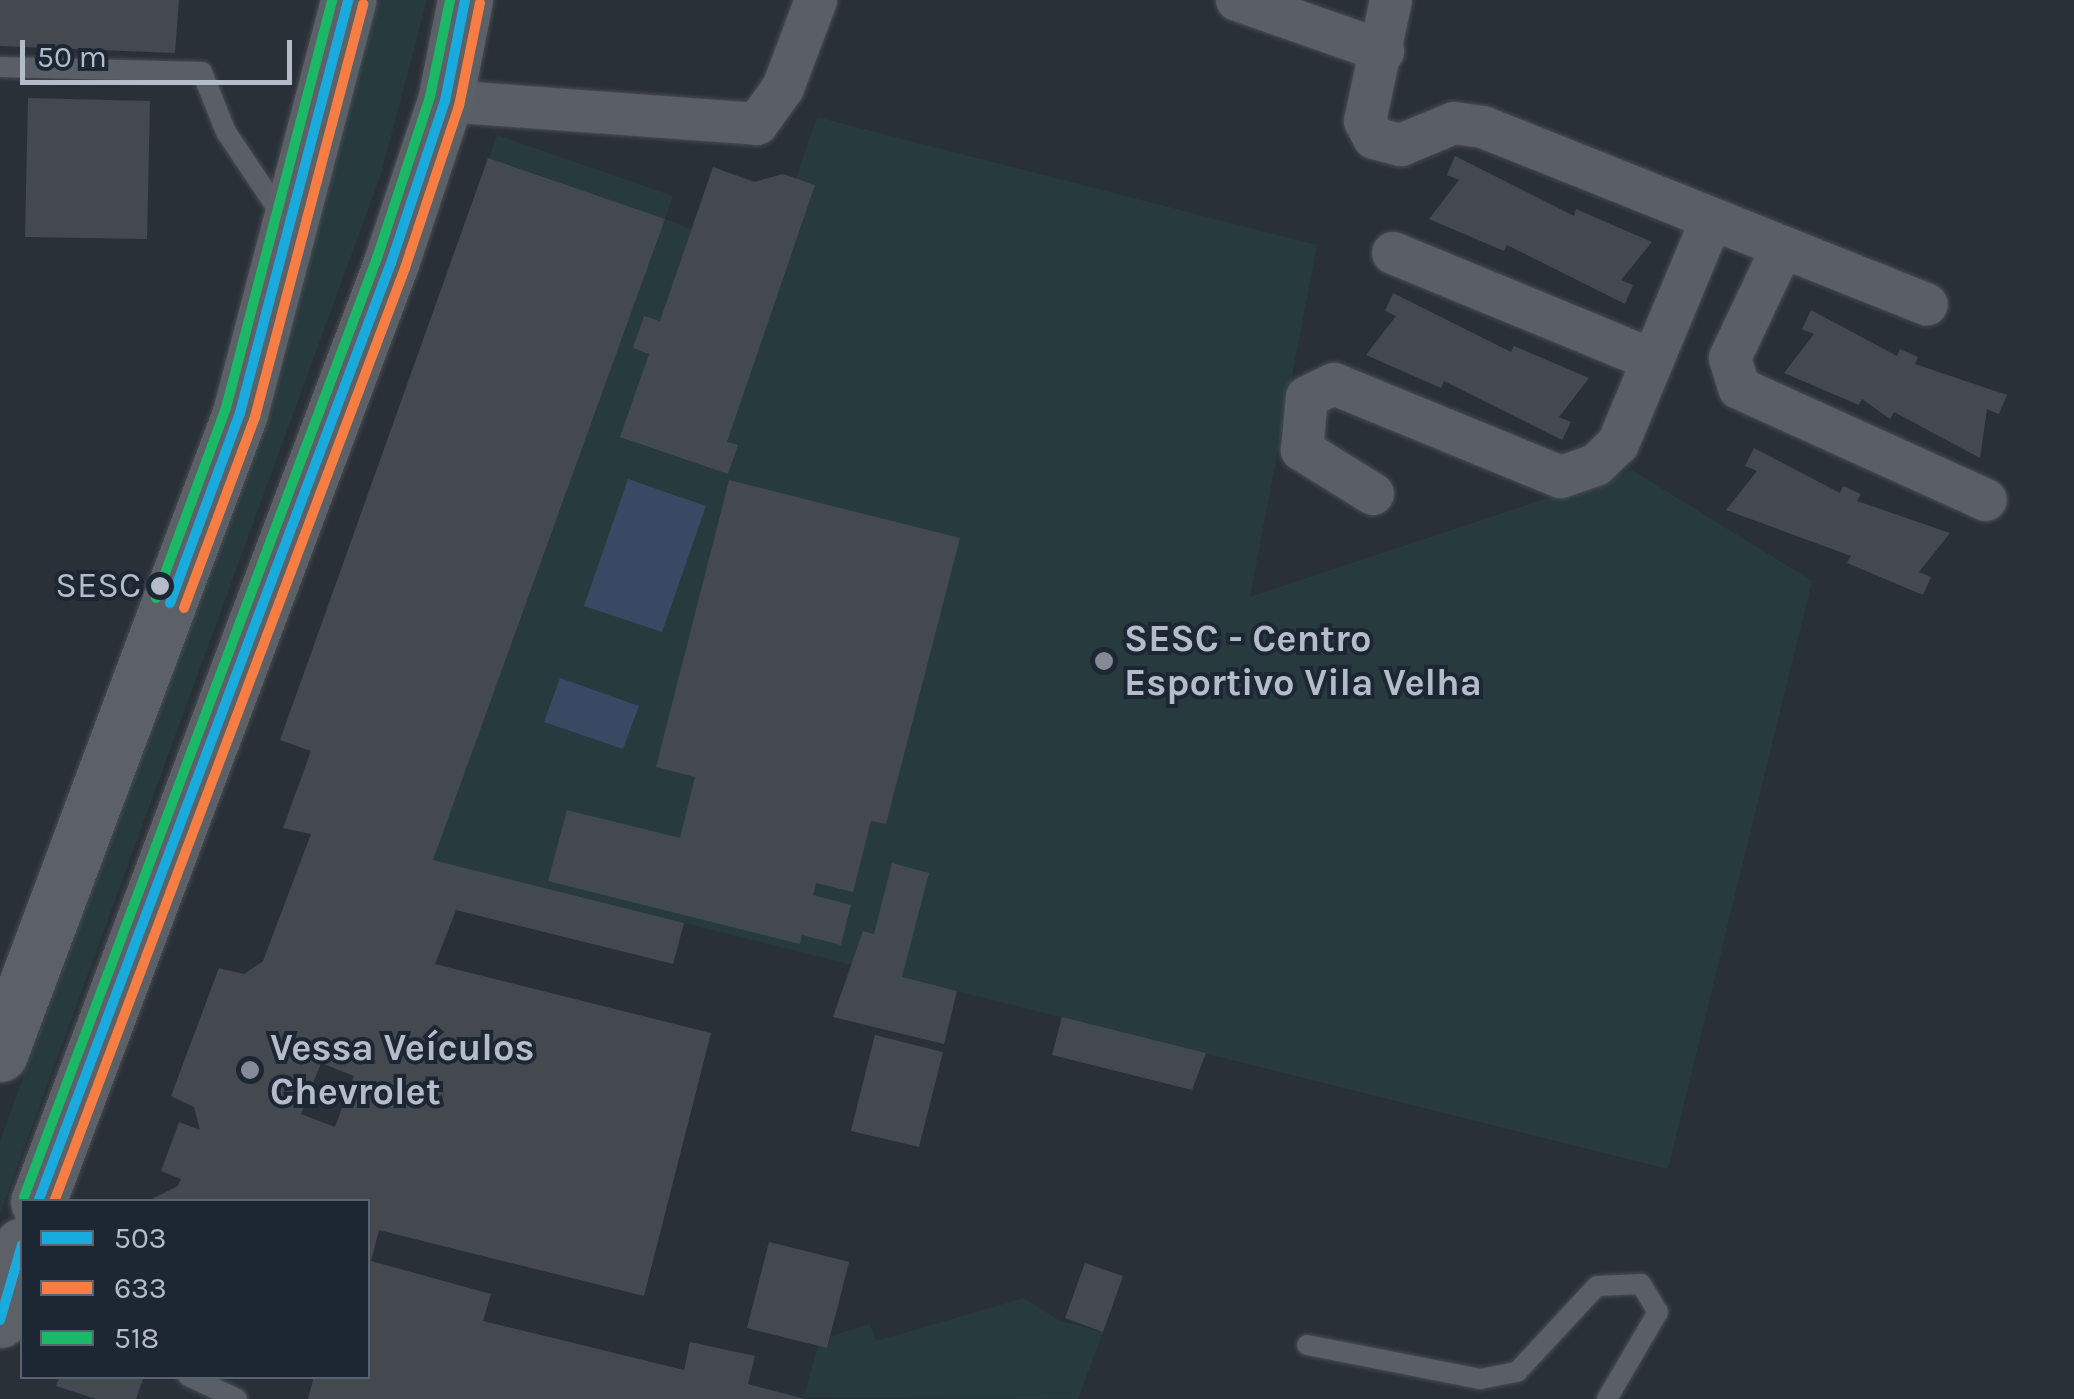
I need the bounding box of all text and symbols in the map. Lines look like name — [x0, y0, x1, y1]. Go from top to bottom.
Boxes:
scale bar — [25, 20, 298, 82]
text: 50 m — [37, 39, 107, 75]
place label: SESC — [55, 564, 141, 608]
marker: SESC — [150, 576, 170, 596]
place label: SESC - Centro Esportivo Vila Velha — [1124, 616, 1482, 706]
marker: SESC - Centro Esportivo Vila Velha — [1093, 650, 1115, 672]
place label: Vessa Veículos Chevrolet — [270, 1025, 534, 1114]
marker: Vessa Veículos Chevrolet — [239, 1059, 261, 1081]
legend — [20, 1199, 370, 1379]
text: 503 — [114, 1220, 166, 1256]
text: 633 — [114, 1270, 167, 1306]
text: 518 — [114, 1320, 159, 1356]

